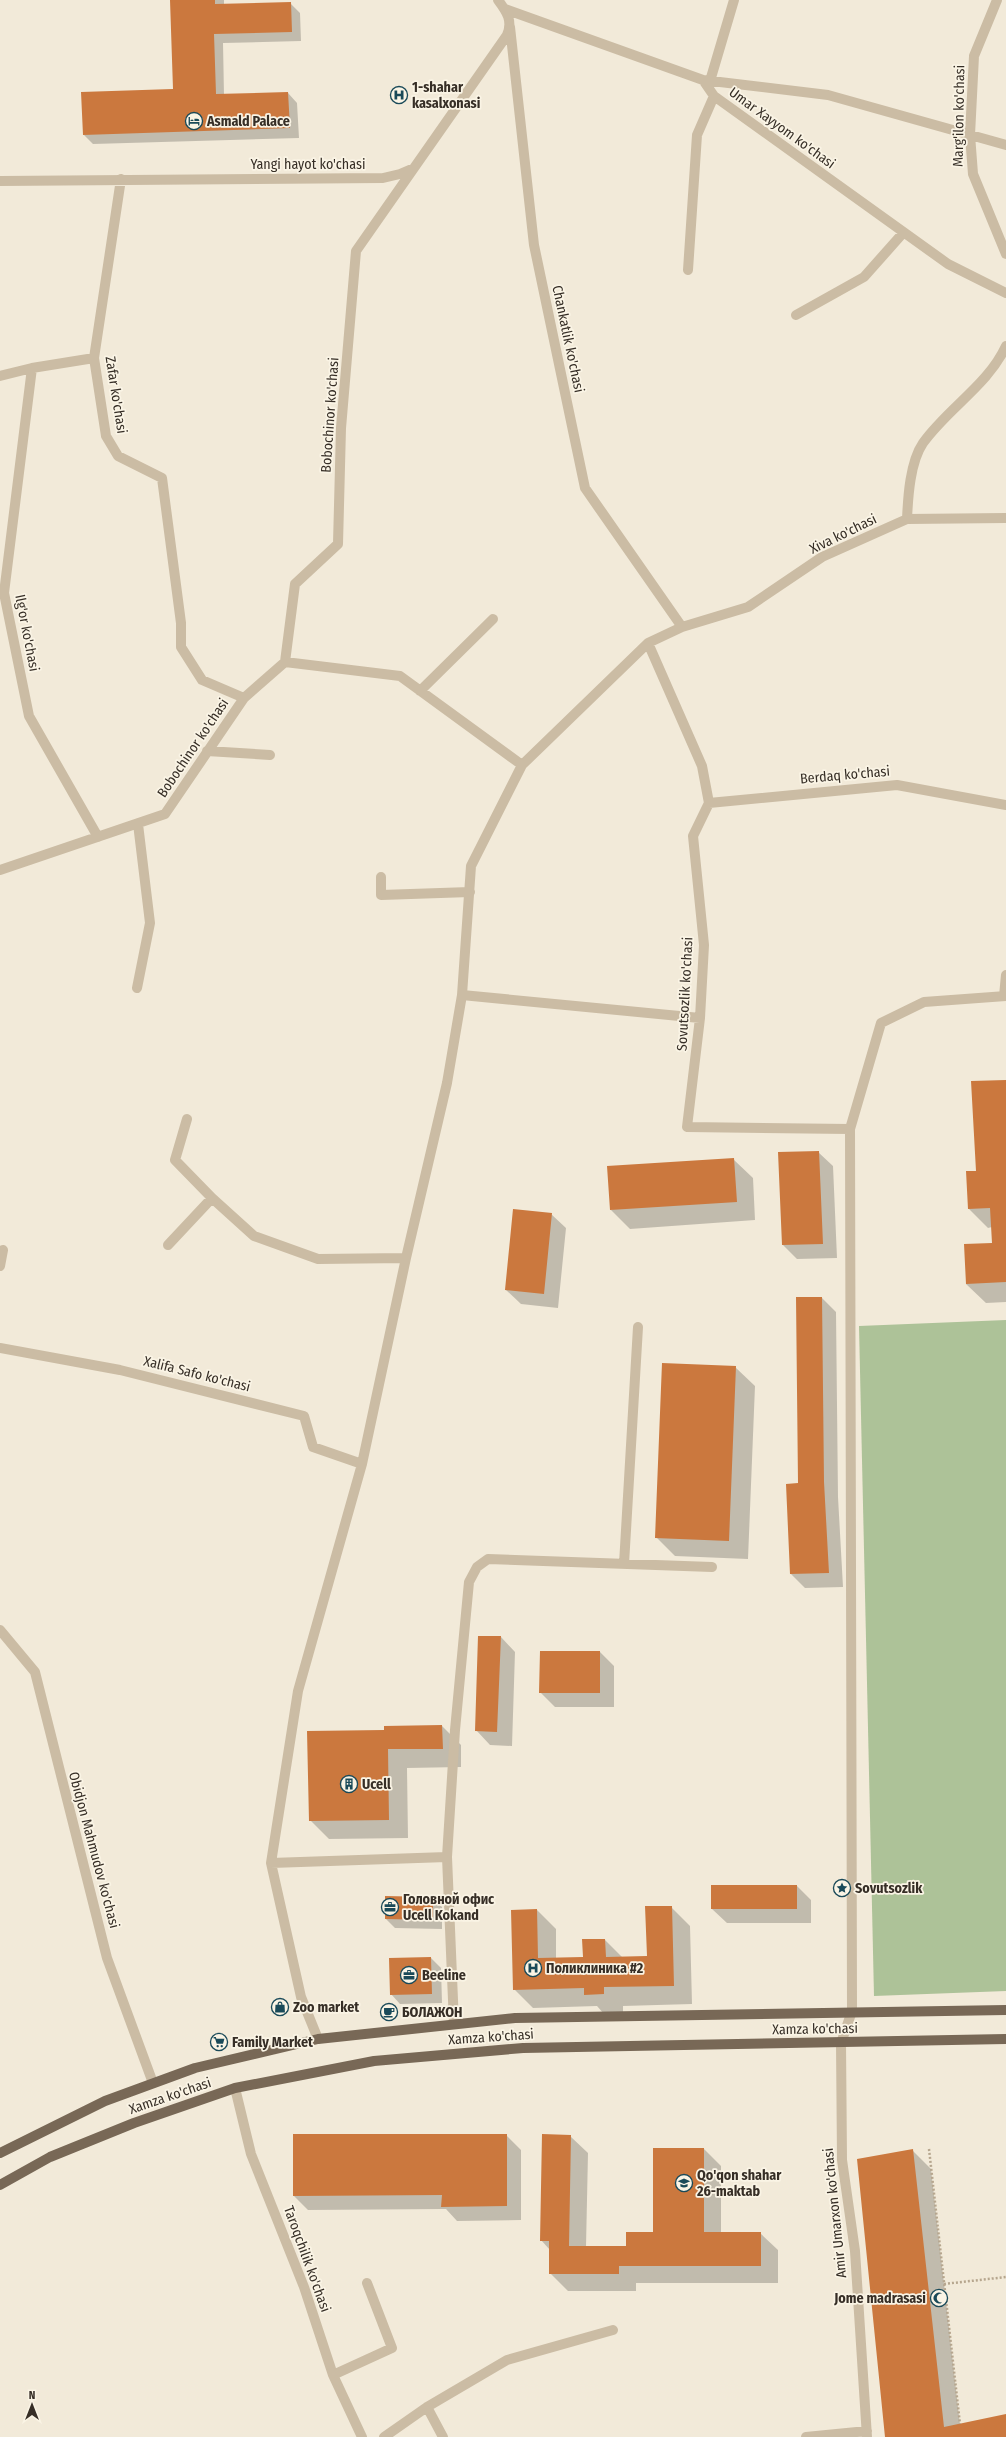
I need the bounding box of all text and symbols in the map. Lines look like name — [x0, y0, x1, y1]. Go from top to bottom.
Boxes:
street label: Marg'ilon ko'chasi — [950, 65, 968, 167]
place label: 1-shahar kasalxonasi — [412, 79, 481, 112]
street label: Umar Xayyom ko'chasi — [726, 84, 838, 172]
hospital icon: 1-shahar kasalxonasi — [389, 85, 409, 105]
hotel icon: Asmald Palace — [184, 111, 204, 131]
place label: Asmald Palace — [206, 113, 290, 130]
street label: Yangi hayot ko'chasi — [251, 156, 365, 173]
street label: Chankatlik ko'chasi — [548, 284, 588, 394]
street label: Zafar ko'chasi — [101, 355, 131, 435]
street label: Bobochinor ko'chasi — [317, 357, 343, 473]
street label: Xiva ko'chasi — [807, 510, 879, 558]
street label: Ilg'or ko'chasi — [11, 593, 43, 673]
street label: Bobochinor ko'chasi — [154, 695, 232, 801]
street label: Berdaq ko'chasi — [799, 763, 891, 787]
street label: Sovutsozlik ko'chasi — [674, 937, 696, 1051]
street label: Xalifa Safo ko'chasi — [142, 1353, 252, 1395]
street label: Obidjon Mahmudov ko'chasi — [65, 1770, 123, 1930]
building icon: Ucell — [339, 1774, 359, 1794]
place label: Ucell — [362, 1776, 391, 1793]
place icon: Sovutsozlik — [832, 1878, 852, 1898]
place label: Sovutsozlik — [855, 1880, 923, 1897]
place label: Головной офис Ucell Kokand — [403, 1891, 495, 1924]
office icon: Головной офис Ucell Kokand — [380, 1897, 400, 1917]
hospital icon: Поликлиника #2 — [523, 1958, 543, 1978]
place label: Поликлиника #2 — [546, 1960, 644, 1977]
office icon: Beeline — [399, 1965, 419, 1985]
place label: Beeline — [422, 1967, 466, 1984]
shop icon: Zoo market — [270, 1997, 290, 2017]
place label: Zoo market — [293, 1999, 360, 2016]
cafe icon: БОЛАЖОН — [379, 2002, 399, 2022]
place label: БОЛАЖОН — [402, 2004, 463, 2021]
street label: Xamza ko'chasi — [772, 2020, 858, 2038]
street label: Xamza ko'chasi — [448, 2026, 534, 2048]
supermarket icon: Family Market — [209, 2032, 229, 2052]
place label: Family Market — [232, 2034, 314, 2051]
street label: Xamza ko'chasi — [127, 2074, 213, 2118]
street label: Amir Umarxon ko'chasi — [820, 2147, 850, 2279]
place label: Qo'qon shahar 26-maktab — [696, 2167, 782, 2200]
school or university icon: Qo'qon shahar 26-maktab — [674, 2173, 694, 2193]
street label: Taroqchilik ko'chasi — [280, 2204, 334, 2314]
mosque icon: Jome madrasasi — [929, 2288, 949, 2308]
place label: Jome madrasasi — [833, 2290, 926, 2307]
north arrow — [12, 2385, 52, 2425]
text: N — [29, 2389, 35, 2402]

